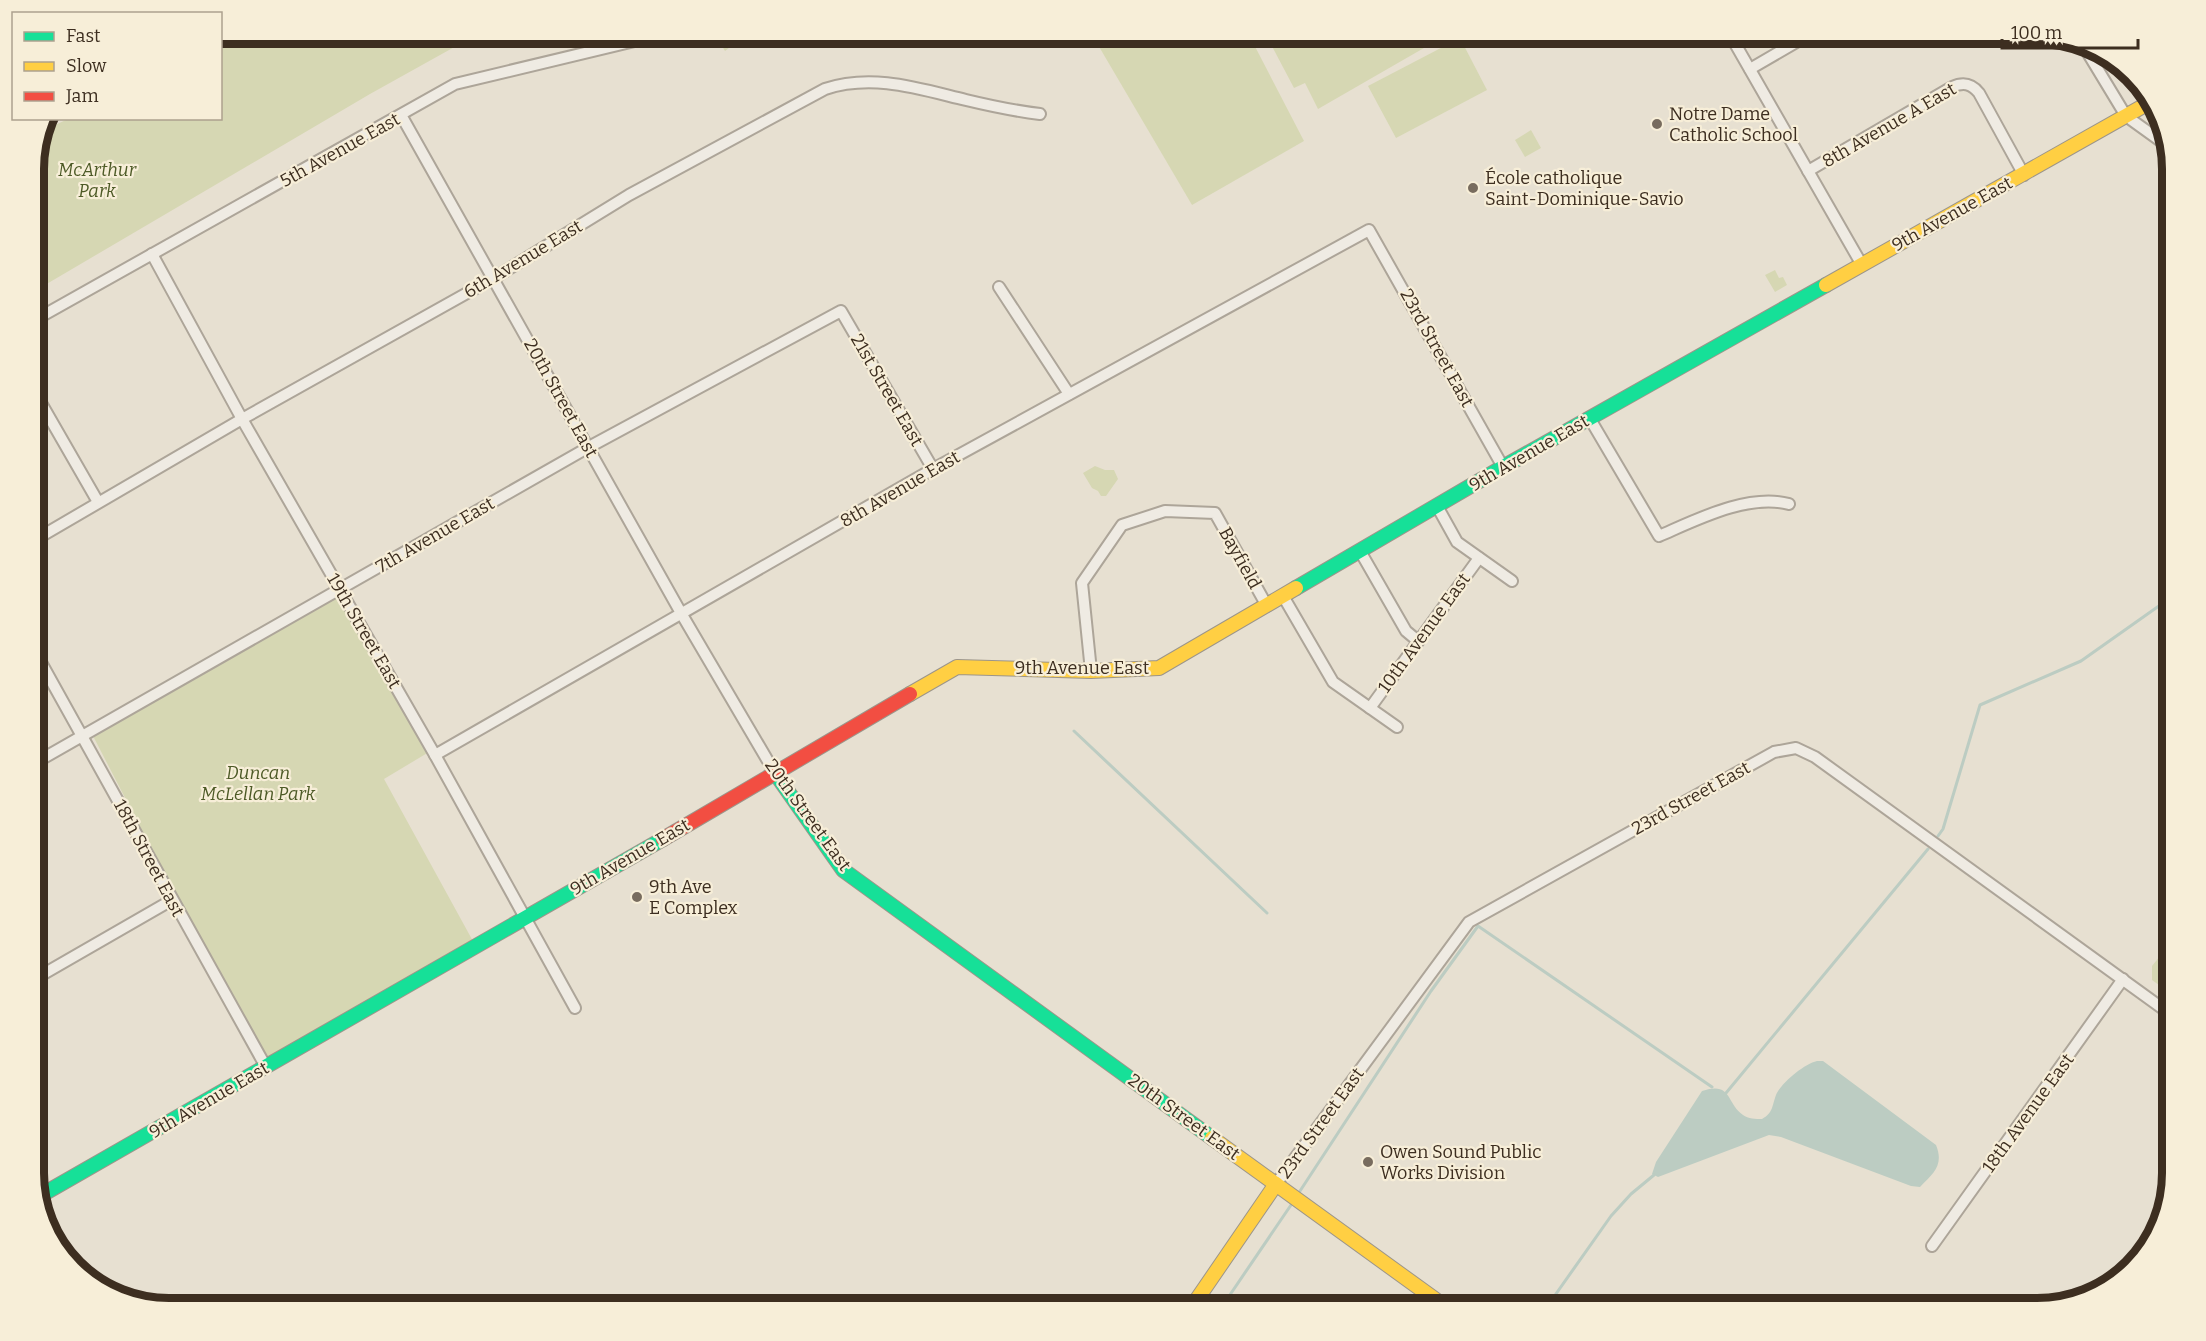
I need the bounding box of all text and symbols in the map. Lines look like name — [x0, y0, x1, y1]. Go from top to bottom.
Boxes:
legend — [12, 12, 222, 120]
scale bar — [2002, 12, 2138, 50]
text: 100 m — [2011, 22, 2062, 44]
text: Fast — [66, 25, 101, 47]
text: Slow — [66, 55, 107, 77]
street label: 8th Avenue A East — [1818, 78, 1960, 172]
text: Jam — [65, 85, 99, 107]
place label: Notre Dame Catholic School — [1669, 103, 1798, 146]
street label: 5th Avenue East — [276, 108, 404, 192]
marker: Notre Dame Catholic School — [1650, 117, 1664, 131]
park label: McArthur Park — [58, 159, 137, 202]
place label: École catholique Saint-Dominique-Savio — [1485, 166, 1684, 210]
street label: 9th Avenue East — [1888, 172, 2017, 256]
marker: École catholique Saint-Dominique-Savio — [1466, 181, 1480, 195]
street label: 6th Avenue East — [460, 215, 587, 303]
street label: 23rd Street East — [1395, 285, 1479, 411]
street label: 21st Street East — [846, 330, 928, 450]
street label: 20th Street East — [519, 335, 603, 462]
street label: 9th Avenue East — [1465, 410, 1593, 496]
street label: 8th Avenue East — [836, 446, 964, 532]
street label: 7th Avenue East — [372, 492, 498, 578]
street label: Bayfield — [1214, 523, 1266, 593]
street label: 10th Avenue East — [1373, 568, 1475, 697]
street label: 19th Street East — [322, 570, 406, 693]
street label: 9th Avenue East — [1015, 657, 1150, 679]
street label: 20th Street East — [760, 755, 856, 876]
street label: 23rd Street East — [1628, 756, 1754, 840]
park label: Duncan McLellan Park — [201, 762, 316, 805]
street label: 18th Street East — [109, 796, 189, 921]
street label: 9th Avenue East — [566, 814, 694, 900]
place label: 9th Ave E Complex — [649, 876, 738, 919]
marker: 9th Ave E Complex — [630, 890, 644, 904]
street label: 18th Avenue East — [1977, 1049, 2079, 1177]
street label: 9th Avenue East — [145, 1057, 273, 1143]
street label: 23rd Street East — [1273, 1063, 1369, 1183]
street label: 20th Street East — [1124, 1069, 1245, 1165]
place label: Owen Sound Public Works Division — [1380, 1141, 1542, 1184]
marker: Owen Sound Public Works Division — [1361, 1155, 1375, 1169]

